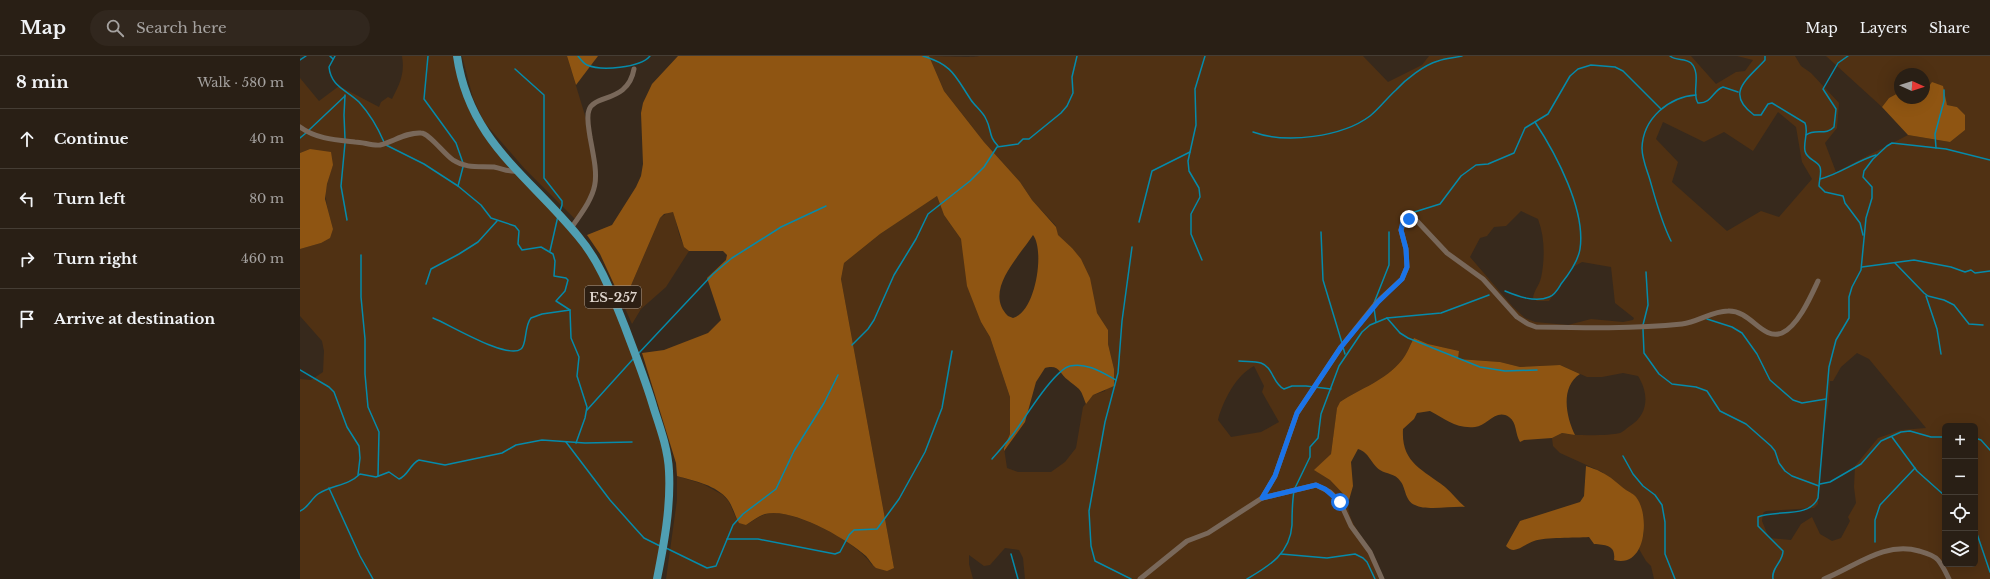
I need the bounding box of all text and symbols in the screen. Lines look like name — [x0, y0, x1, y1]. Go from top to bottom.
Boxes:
search box — [90, 10, 370, 46]
text: Map — [20, 16, 66, 39]
icon: search — [104, 17, 126, 39]
text: Search here — [136, 18, 227, 37]
text: Map — [1805, 19, 1838, 37]
text: Layers — [1860, 19, 1907, 37]
text: Share — [1929, 19, 1970, 37]
north arrow — [1894, 68, 1930, 104]
text: 8 min — [16, 72, 69, 93]
text: Walk · 580 m — [197, 74, 284, 91]
icon: ahead — [16, 128, 38, 150]
text: Continue — [54, 129, 129, 148]
text: 40 m — [249, 130, 284, 147]
icon: left — [16, 188, 38, 210]
text: Turn left — [54, 189, 125, 208]
text: 80 m — [249, 190, 284, 207]
route end — [1400, 210, 1418, 228]
icon: right — [16, 248, 38, 270]
text: Turn right — [54, 249, 137, 268]
text: 460 m — [241, 250, 284, 267]
road number: ES-257 — [585, 286, 641, 308]
icon: arrive — [16, 308, 38, 330]
text: Arrive at destination — [54, 309, 215, 328]
map controls — [1942, 423, 1978, 567]
button: + — [1942, 423, 1978, 459]
button: − — [1942, 459, 1978, 495]
route start — [1331, 493, 1349, 511]
button: locate — [1942, 495, 1978, 531]
button: layers — [1942, 531, 1978, 567]

